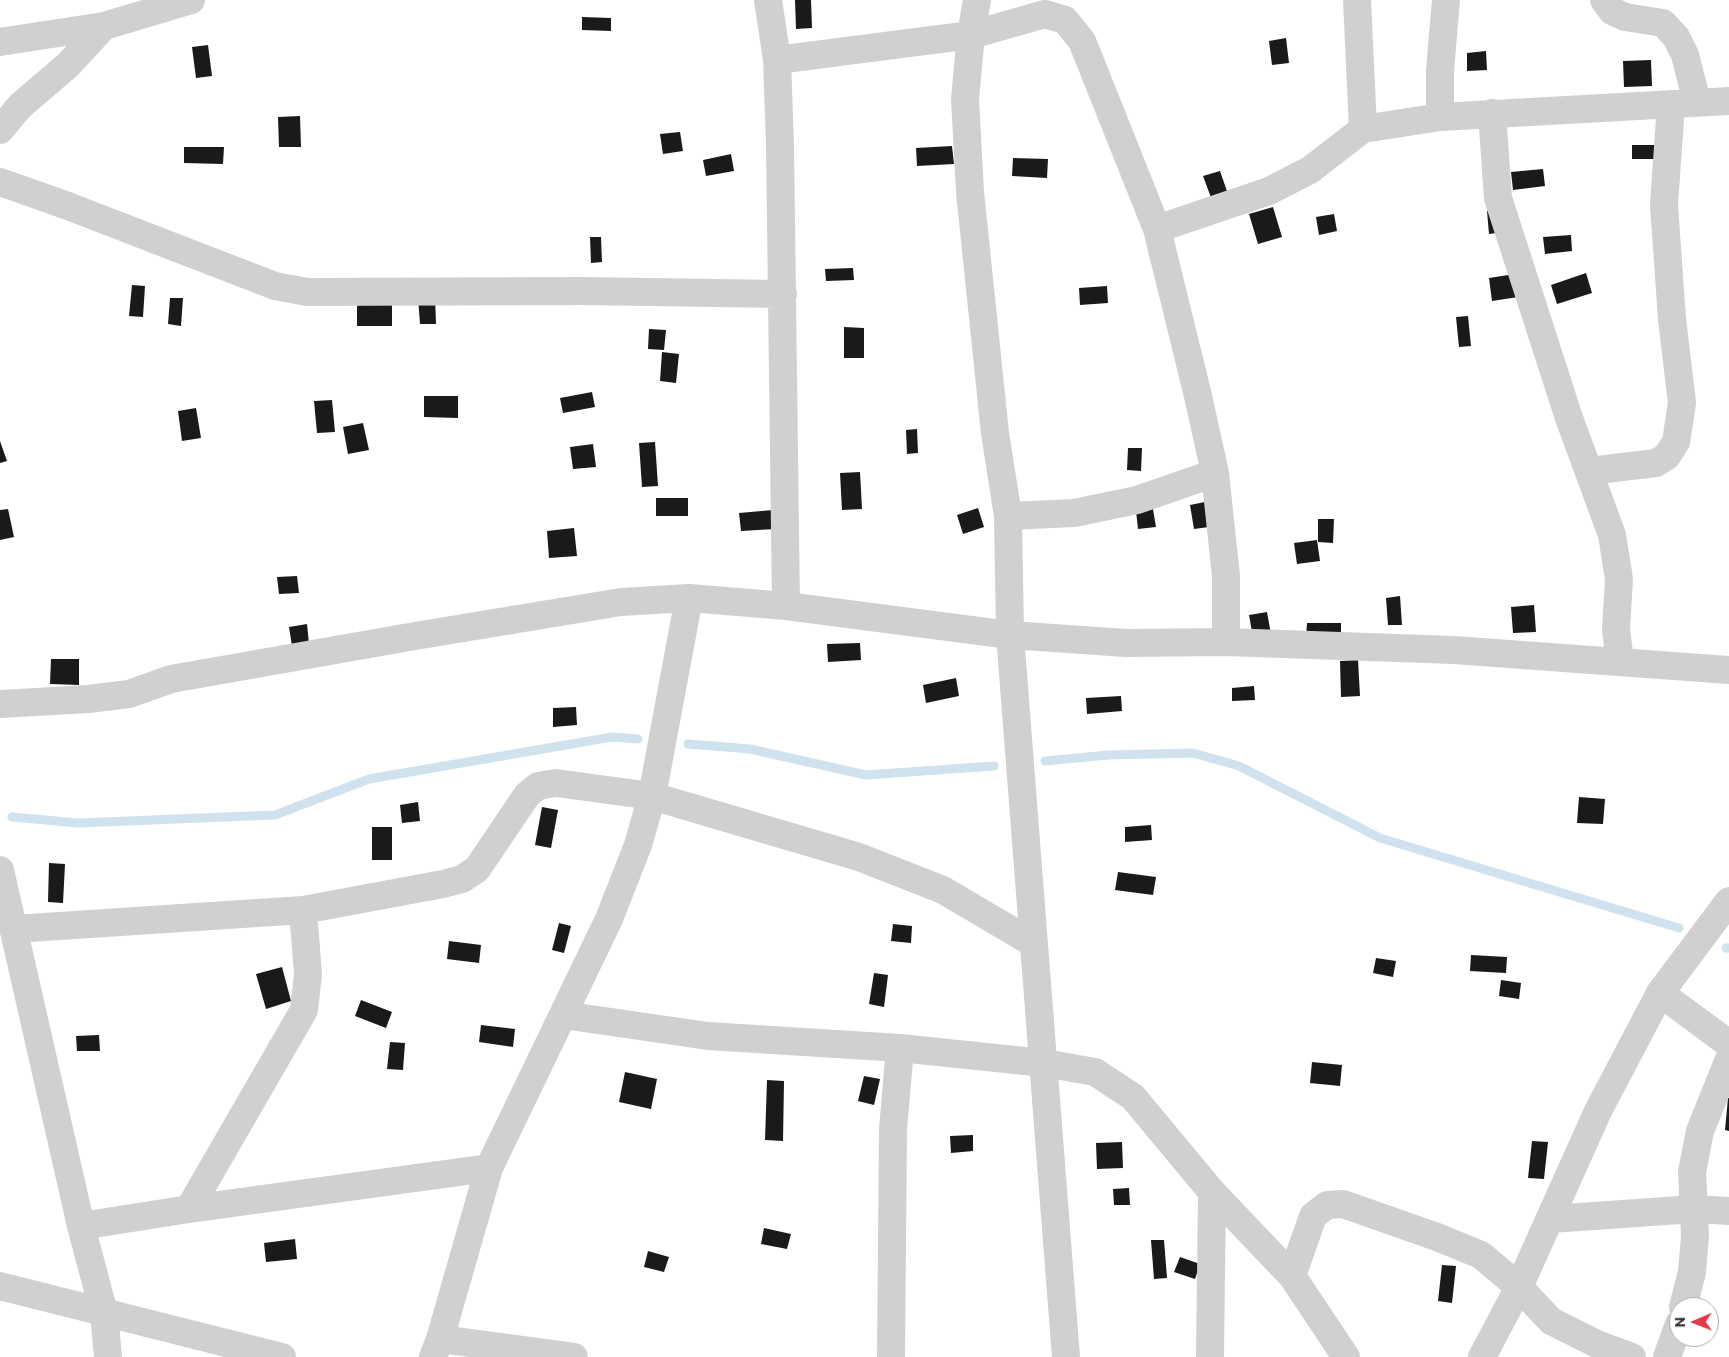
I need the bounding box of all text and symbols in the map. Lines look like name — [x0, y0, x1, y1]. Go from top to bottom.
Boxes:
north arrow — [1669, 1297, 1719, 1347]
text: N — [1671, 1317, 1688, 1328]

